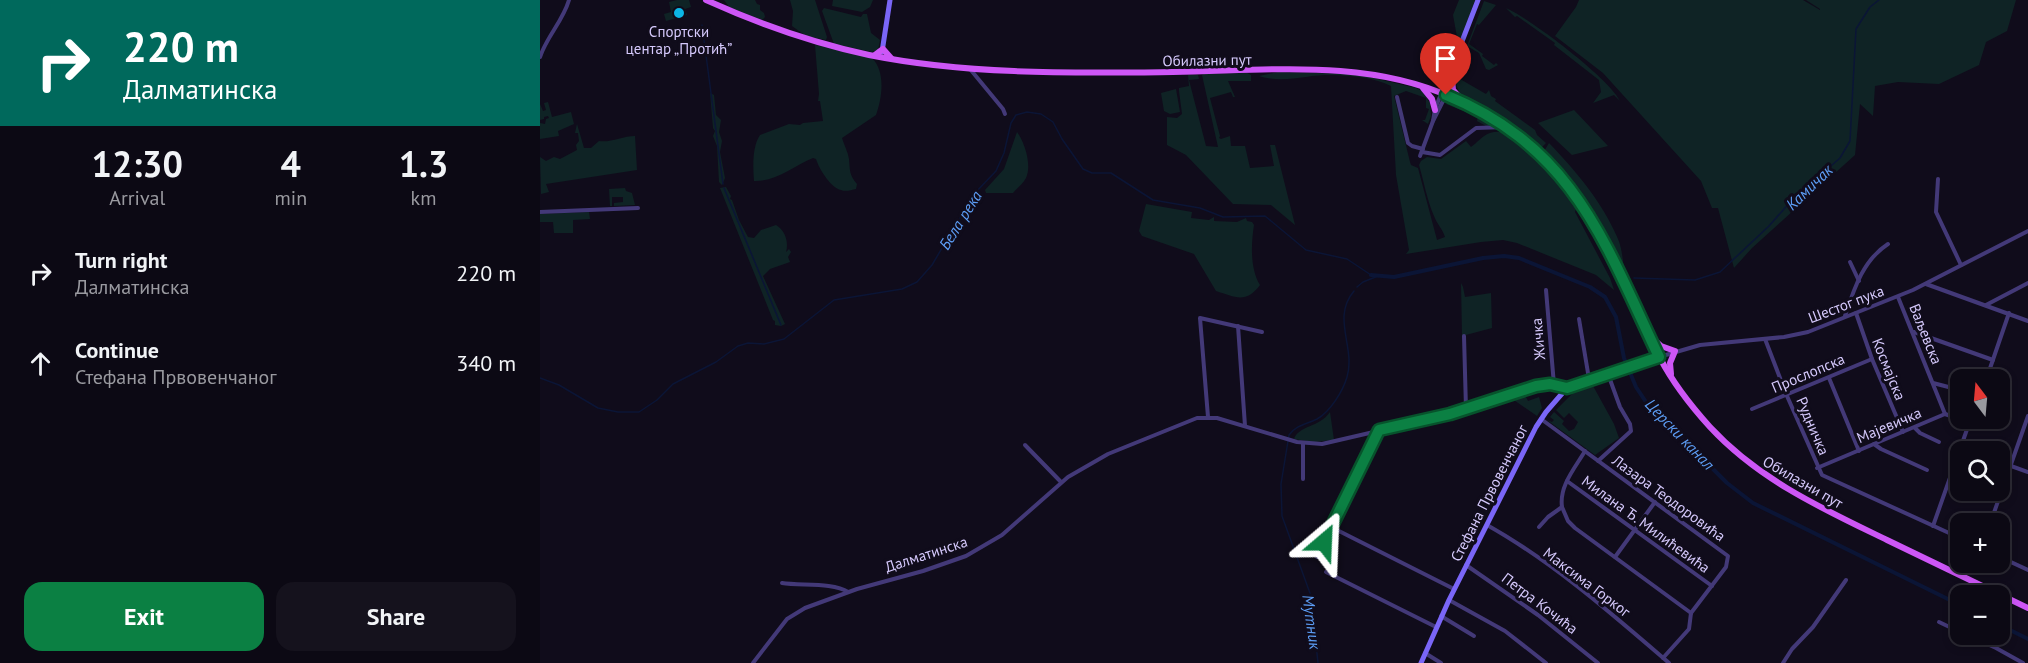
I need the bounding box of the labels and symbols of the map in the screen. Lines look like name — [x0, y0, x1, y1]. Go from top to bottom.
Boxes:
marker: Спортски центар „Протић” — [672, 6, 686, 20]
place label: Спортски центар „Протић” — [626, 22, 732, 58]
pin — [1420, 33, 1471, 95]
street label: Обилазни пут — [1162, 50, 1252, 70]
water label: Камичак — [1781, 159, 1837, 214]
water label: Бела река — [934, 187, 986, 253]
street label: Шестог пука — [1805, 281, 1887, 327]
street label: Ваљевска — [1905, 301, 1947, 367]
street label: Жичка — [1527, 317, 1549, 362]
street label: Космајска — [1868, 335, 1910, 403]
street label: Прослопска — [1768, 349, 1848, 397]
north arrow — [1950, 369, 2010, 429]
water label: Церски канал — [1641, 394, 1719, 474]
street label: Рудничка — [1792, 394, 1834, 458]
street label: Мајевичка — [1854, 403, 1924, 447]
street label: Стефана Првовенчаног — [1446, 421, 1532, 565]
street label: Лазара Теодоровића — [1608, 450, 1729, 545]
street label: Обилазни пут — [1760, 451, 1846, 513]
street label: Милана Ђ. Милићевића — [1578, 471, 1714, 577]
position arrow — [1292, 510, 1356, 574]
street label: Далматинска — [882, 532, 970, 576]
street label: Максима Горког — [1540, 543, 1635, 621]
street label: Петра Кочића — [1498, 568, 1582, 638]
water label: Мутник — [1298, 593, 1326, 651]

